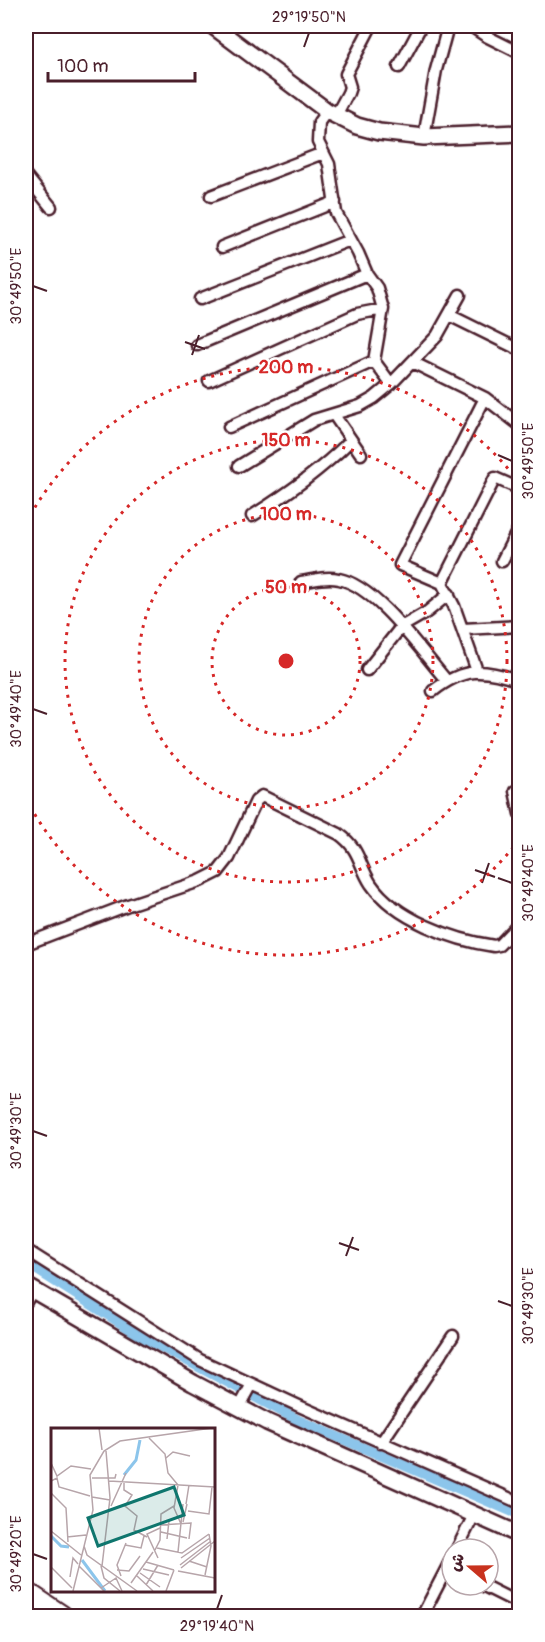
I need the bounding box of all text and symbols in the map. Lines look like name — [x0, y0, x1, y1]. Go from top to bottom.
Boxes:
text: 29°19'50"N — [272, 8, 346, 27]
scale bar — [48, 45, 195, 83]
text: 100 m — [57, 55, 109, 78]
text: 30°49'50"E — [7, 247, 26, 324]
text: 200 m — [259, 356, 313, 379]
text: 30°49'50"E — [519, 422, 538, 499]
text: 150 m — [262, 429, 311, 452]
text: 100 m — [260, 503, 312, 526]
text: 50 m — [265, 576, 307, 599]
centre of rings — [276, 651, 296, 671]
text: 30°49'40"E — [7, 670, 26, 748]
text: 30°49'40"E — [519, 844, 538, 922]
text: 30°49'30"E — [7, 1092, 26, 1170]
text: 30°49'30"E — [519, 1267, 538, 1345]
inset map — [51, 1428, 214, 1591]
text: 30°49'20"E — [7, 1515, 26, 1593]
north arrow — [440, 1537, 500, 1597]
text: ش — [444, 1551, 469, 1574]
text: 29°19'40"N — [180, 1617, 254, 1636]

